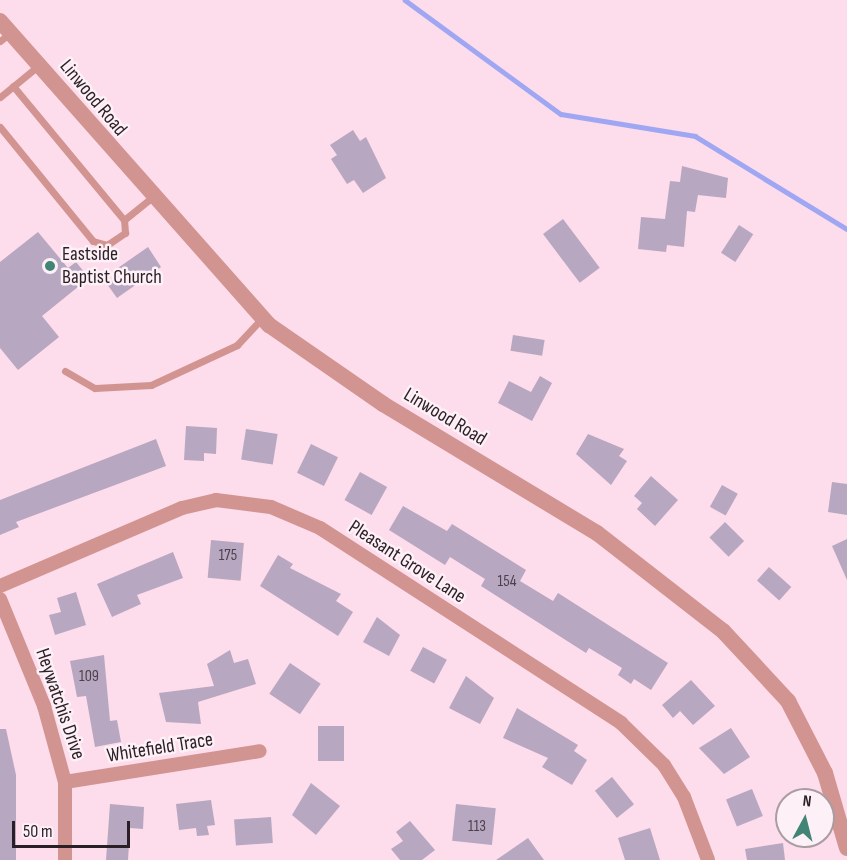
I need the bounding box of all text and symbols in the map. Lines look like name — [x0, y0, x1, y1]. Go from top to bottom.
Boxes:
street label: Linwood Road — [54, 55, 132, 141]
place label: Eastside Baptist Church — [62, 243, 162, 290]
marker: Eastside Baptist Church — [43, 259, 57, 273]
street label: Linwood Road — [399, 383, 491, 451]
street label: Pleasant Grove Lane — [344, 515, 470, 609]
house number: 175 — [219, 546, 237, 566]
house number: 154 — [498, 572, 516, 592]
street label: Heywatchis Drive — [30, 645, 90, 763]
house number: 109 — [79, 667, 99, 687]
street label: Whitefield Trace — [105, 728, 215, 768]
north arrow — [775, 788, 835, 848]
text: N — [802, 792, 812, 812]
scale bar — [15, 809, 134, 847]
house number: 113 — [468, 817, 486, 837]
text: 50 m — [23, 821, 53, 842]

